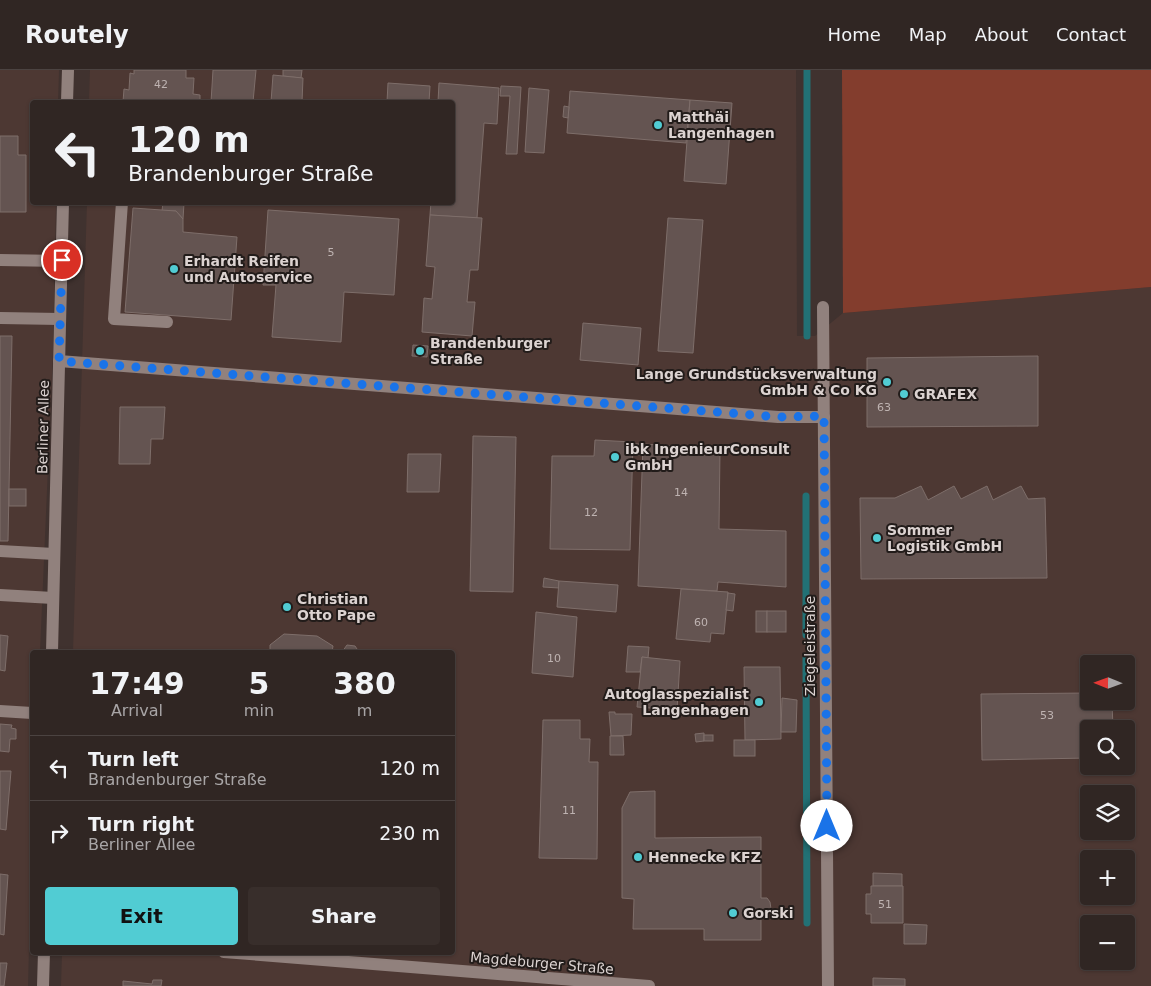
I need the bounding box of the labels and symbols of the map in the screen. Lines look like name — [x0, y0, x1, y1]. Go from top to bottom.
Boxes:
house number: 42 — [154, 78, 168, 91]
place label: Matthäi Langenhagen — [668, 109, 775, 141]
marker: Matthäi Langenhagen — [652, 119, 664, 131]
pin — [41, 239, 83, 281]
house number: 5 — [328, 246, 335, 259]
place label: Erhardt Reifen und Autoservice — [184, 253, 312, 285]
marker: Erhardt Reifen und Autoservice — [168, 263, 180, 275]
place label: Brandenburger Straße — [430, 335, 550, 367]
marker: Brandenburger Straße — [414, 345, 426, 357]
place label: Lange Grundstücksverwaltung GmbH & Co KG — [636, 366, 877, 398]
marker: Lange Grundstücksverwaltung GmbH & Co KG — [881, 376, 893, 388]
street label: Berliner Allee — [34, 380, 52, 474]
place label: GRAFEX — [914, 386, 977, 402]
marker: GRAFEX — [898, 388, 910, 400]
house number: 63 — [877, 401, 891, 414]
place label: ibk IngenieurConsult GmbH — [625, 441, 790, 473]
marker: ibk IngenieurConsult GmbH — [609, 451, 621, 463]
house number: 14 — [674, 486, 688, 499]
house number: 12 — [584, 506, 598, 519]
place label: Sommer Logistik GmbH — [887, 522, 1002, 554]
marker: Sommer Logistik GmbH — [871, 532, 883, 544]
place label: Christian Otto Pape — [297, 591, 376, 623]
street label: Ziegeleistraße — [802, 596, 818, 696]
marker: Christian Otto Pape — [281, 601, 293, 613]
house number: 60 — [694, 616, 708, 629]
house number: 10 — [547, 652, 561, 665]
north arrow — [1080, 655, 1135, 710]
place label: Autoglasspezialist Langenhagen — [604, 686, 749, 718]
marker: Autoglasspezialist Langenhagen — [753, 696, 765, 708]
house number: 53 — [1040, 709, 1054, 722]
position arrow — [800, 799, 852, 851]
house number: 11 — [562, 804, 576, 817]
place label: Hennecke KFZ — [648, 849, 761, 865]
marker: Hennecke KFZ — [632, 851, 644, 863]
house number: 51 — [878, 898, 892, 911]
place label: Gorski — [743, 905, 793, 921]
marker: Gorski — [727, 907, 739, 919]
street label: Magdeburger Straße — [469, 949, 615, 977]

